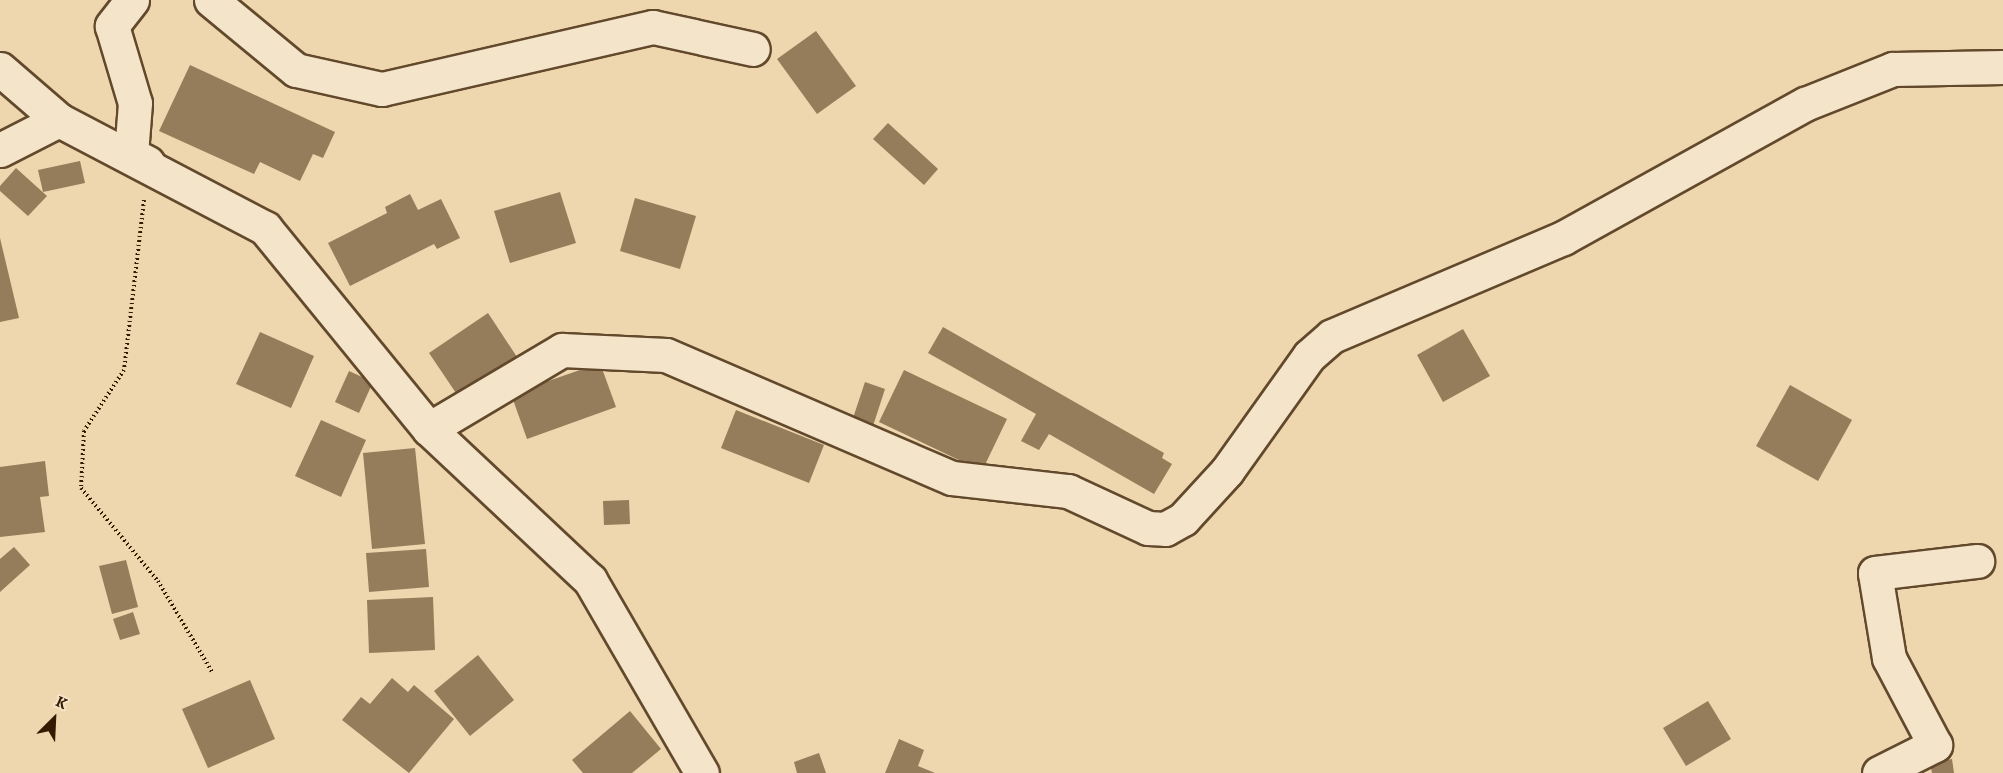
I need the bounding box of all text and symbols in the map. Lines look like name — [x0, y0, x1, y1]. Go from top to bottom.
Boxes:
north arrow — [24, 689, 84, 749]
text: K — [52, 690, 71, 715]

